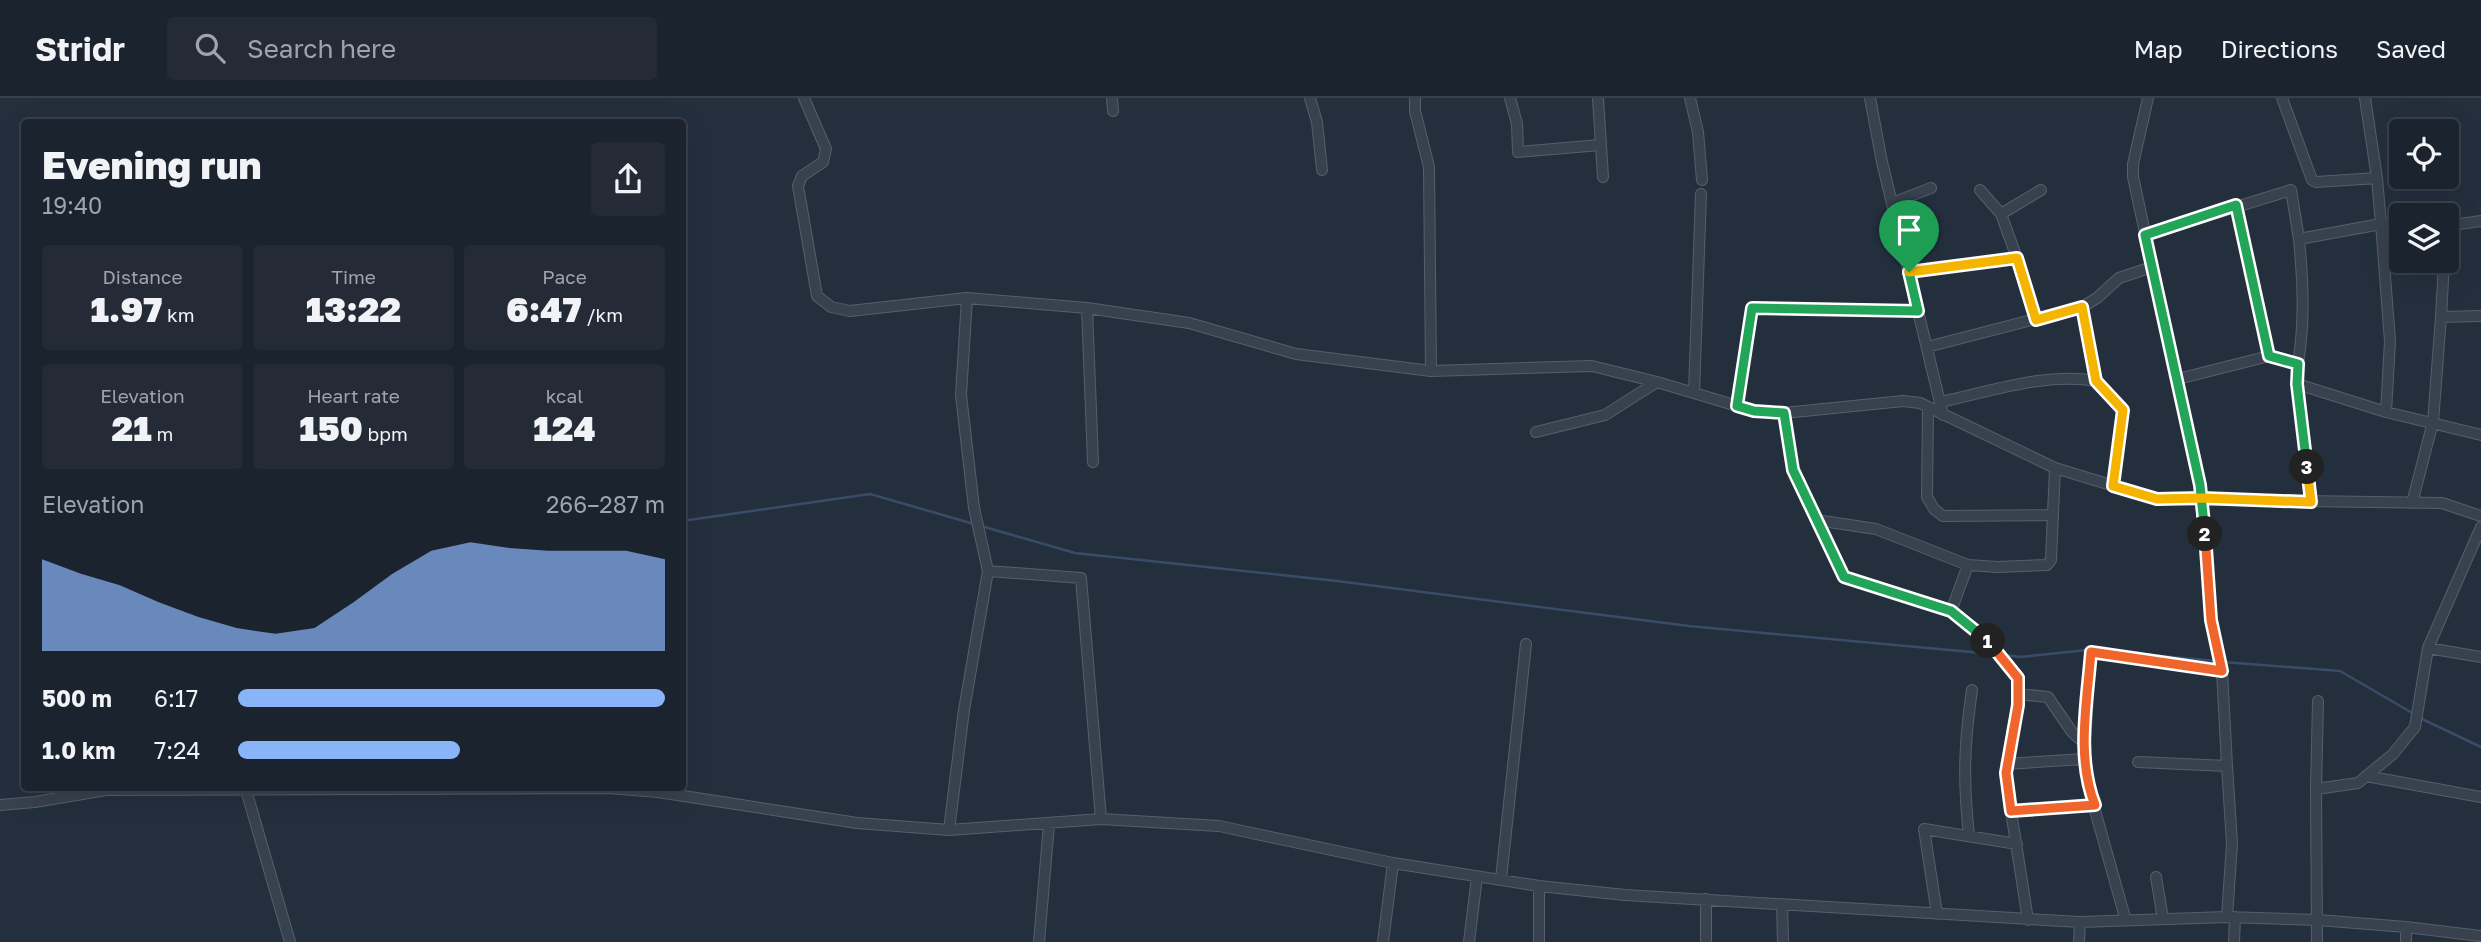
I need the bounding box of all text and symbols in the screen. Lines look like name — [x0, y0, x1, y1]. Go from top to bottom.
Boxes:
search box — [167, 17, 657, 80]
text: Stridr — [35, 29, 125, 68]
icon: search — [191, 29, 229, 67]
text: Search here — [247, 33, 396, 64]
text: Map — [2134, 34, 2183, 63]
text: Directions — [2221, 34, 2338, 63]
text: Saved — [2376, 34, 2446, 63]
map controls — [2389, 119, 2459, 273]
button: locate — [2389, 119, 2459, 189]
text: Evening run — [42, 142, 261, 187]
button: share — [591, 142, 665, 216]
text: 19:40 — [42, 191, 102, 219]
pin — [1879, 200, 1939, 272]
button: layers — [2389, 203, 2459, 273]
icon: arrive — [1890, 211, 1928, 249]
text: Distance — [103, 265, 182, 288]
text: Time — [331, 265, 376, 288]
text: Pace — [542, 265, 587, 288]
text: 1.97 — [90, 288, 162, 330]
text: 13:22 — [306, 288, 401, 330]
text: 6:47 — [506, 288, 582, 330]
text: km — [162, 303, 195, 326]
text: /km — [582, 303, 623, 326]
text: Elevation — [100, 384, 185, 407]
text: Heart rate — [307, 384, 400, 407]
text: kcal — [546, 384, 583, 407]
text: 21 — [112, 407, 152, 449]
text: 150 — [299, 407, 363, 449]
text: 124 — [533, 407, 596, 449]
text: m — [152, 422, 173, 445]
text: bpm — [363, 422, 408, 445]
pin: 3 — [2290, 450, 2324, 484]
text: 3 — [2301, 455, 2312, 478]
text: Elevation — [42, 490, 144, 518]
text: 266–287 m — [546, 490, 665, 518]
pin: 2 — [2188, 516, 2222, 551]
text: 2 — [2199, 522, 2210, 545]
pin: 1 — [1970, 624, 2006, 658]
text: 1 — [1983, 629, 1992, 652]
text: 500 m — [42, 684, 112, 712]
text: 6:17 — [154, 684, 198, 712]
text: 1.0 km — [42, 736, 115, 764]
text: 7:24 — [154, 736, 200, 764]

